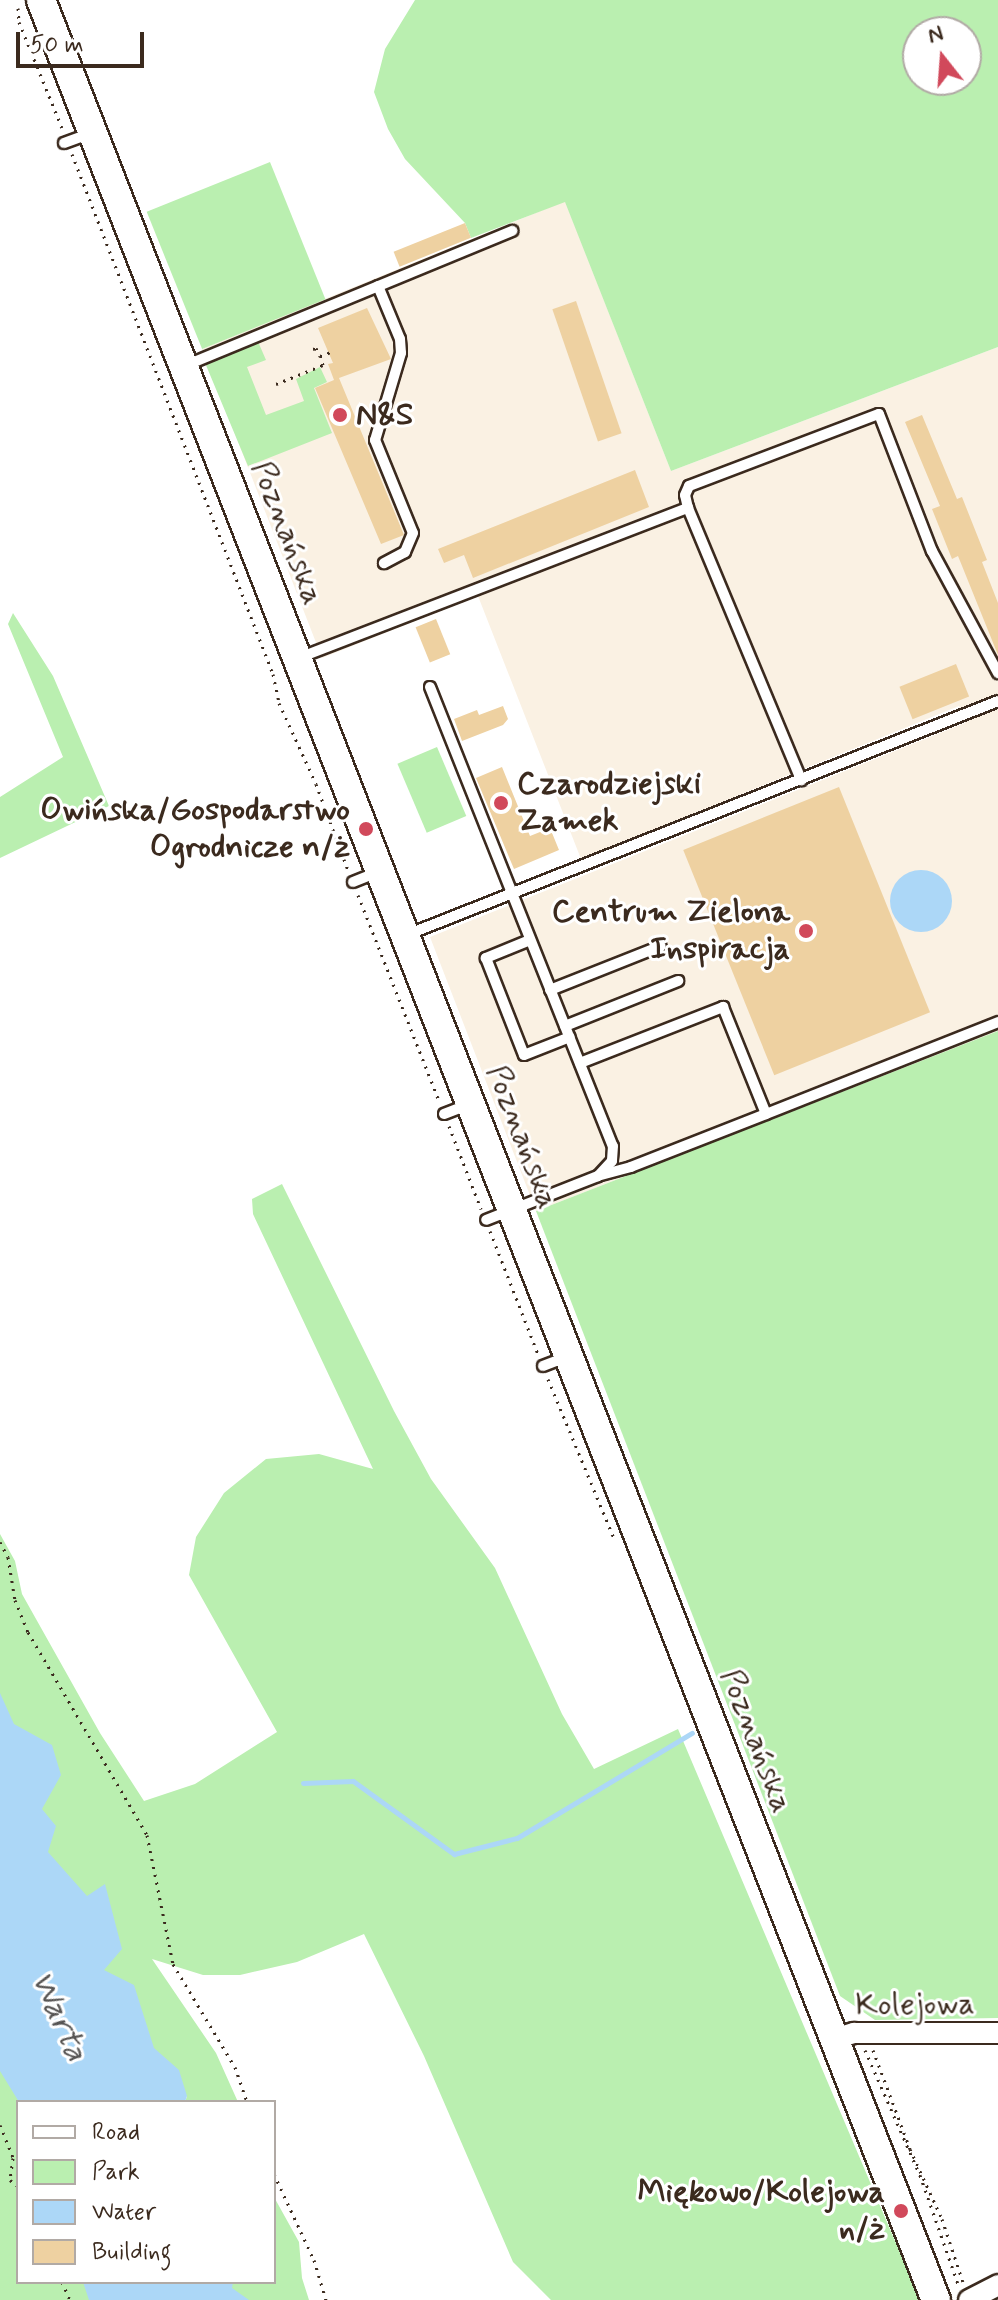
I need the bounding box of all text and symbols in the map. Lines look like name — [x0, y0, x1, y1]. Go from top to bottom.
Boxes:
scale bar — [20, 16, 148, 66]
north arrow — [902, 16, 982, 96]
text: N — [924, 19, 947, 50]
text: 50 m — [30, 30, 84, 61]
place label: N&S — [356, 396, 413, 434]
marker: N&S — [331, 406, 349, 424]
street label: Poznańska — [242, 456, 332, 610]
place label: Czarodziejski Zamek — [517, 766, 701, 841]
place label: Owińska/Gospodarstwo Ogrodnicze n/ż — [40, 792, 350, 867]
marker: Czarodziejski Zamek — [492, 794, 510, 812]
marker: Owińska/Gospodarstwo Ogrodnicze n/ż — [357, 820, 375, 838]
place label: Centrum Zielona Inspiracja — [548, 894, 790, 969]
marker: Centrum Zielona Inspiracja — [797, 922, 815, 940]
street label: Poznańska — [477, 1060, 567, 1214]
street label: Poznańska — [711, 1664, 801, 1818]
water label: Warta — [21, 1965, 97, 2067]
street label: Kolejowa — [855, 1985, 975, 2025]
legend — [16, 2100, 276, 2284]
text: Road — [92, 2117, 140, 2148]
text: Park — [92, 2157, 140, 2188]
place label: Miękowo/Kolejowa n/ż — [637, 2174, 885, 2249]
text: Water — [92, 2197, 156, 2228]
marker: Miękowo/Kolejowa n/ż — [892, 2202, 910, 2220]
text: Building — [92, 2237, 172, 2268]

